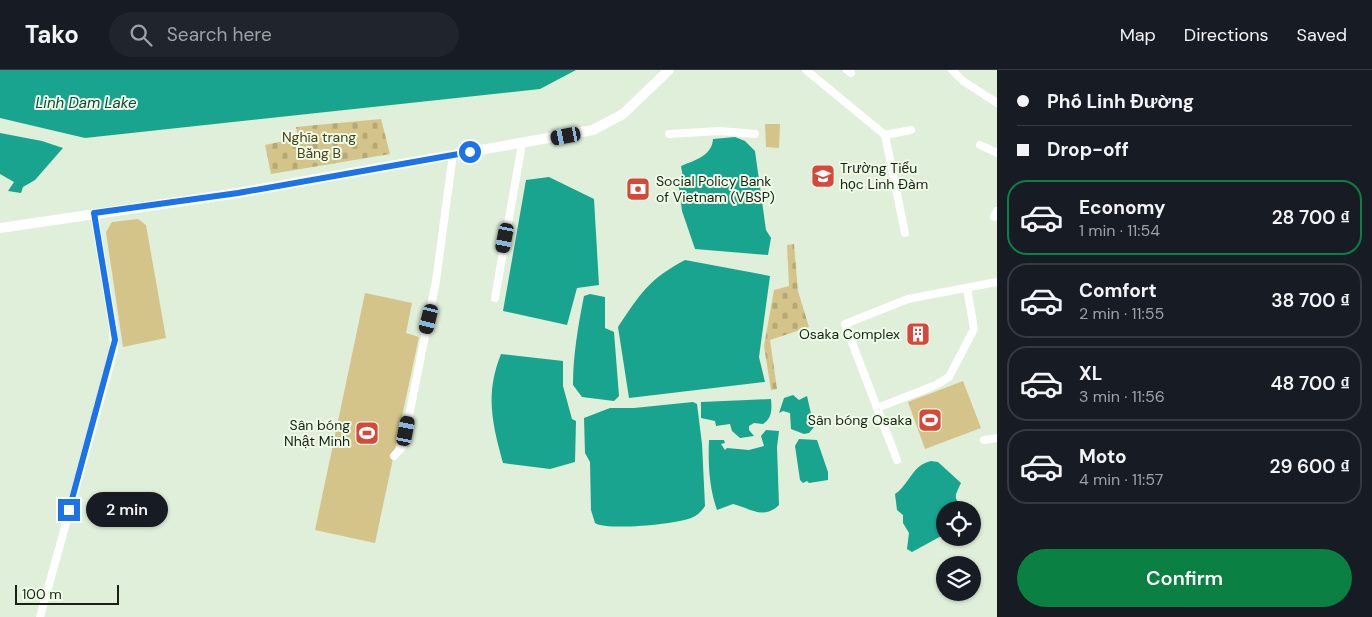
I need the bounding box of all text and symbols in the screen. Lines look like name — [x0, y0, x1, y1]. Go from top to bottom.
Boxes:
search box — [109, 12, 459, 57]
text: Tako — [25, 19, 79, 50]
icon: search — [127, 21, 155, 49]
text: Search here — [167, 22, 272, 47]
text: Map — [1120, 23, 1156, 47]
text: Directions — [1184, 23, 1269, 47]
text: Saved — [1297, 23, 1347, 47]
text: Phố Linh Đường — [1047, 89, 1194, 114]
water label: Linh Dam Lake — [35, 93, 137, 113]
car — [549, 126, 582, 146]
park label: Nghĩa trang Bằng B — [282, 128, 356, 162]
text: Drop-off — [1047, 137, 1129, 162]
route start — [459, 141, 481, 163]
place label: Trường Tiểu học Linh Đàm — [840, 159, 928, 193]
school or university icon: Trường Tiểu học Linh Đàm — [810, 163, 836, 189]
place label: Social Policy Bank of Vietnam (VBSP) — [656, 172, 775, 206]
bank icon: Social Policy Bank of Vietnam (VBSP) — [625, 176, 651, 202]
icon: car — [1019, 195, 1064, 240]
text: Economy — [1079, 195, 1166, 220]
text: 28 700 ₫ — [1272, 205, 1350, 230]
text: 1 min · 11:54 — [1079, 220, 1160, 241]
car — [494, 222, 515, 254]
icon: car — [1019, 278, 1064, 323]
text: Comfort — [1079, 278, 1157, 303]
text: 38 700 ₫ — [1271, 288, 1350, 313]
car — [418, 303, 439, 335]
text: 2 min · 11:55 — [1079, 303, 1164, 324]
building icon: Osaka Complex — [905, 321, 931, 347]
place label: Osaka Complex — [799, 325, 900, 343]
icon: car — [1019, 361, 1064, 406]
text: XL — [1079, 361, 1102, 386]
text: 48 700 ₫ — [1270, 371, 1350, 396]
text: 3 min · 11:56 — [1079, 386, 1165, 407]
sports icon: Sân bóng Osaka — [917, 407, 943, 433]
place label: Sân bóng Osaka — [808, 411, 912, 429]
car — [395, 415, 416, 447]
place label: Sân bóng Nhật Minh — [284, 416, 350, 450]
sports icon: Sân bóng Nhật Minh — [354, 420, 380, 446]
icon: car — [1019, 444, 1064, 489]
text: Moto — [1079, 444, 1127, 469]
text: 29 600 ₫ — [1270, 454, 1350, 479]
text: 4 min · 11:57 — [1079, 469, 1163, 490]
callout: 2 min — [86, 492, 169, 528]
route end — [58, 499, 80, 521]
text: 2 min — [106, 499, 148, 520]
map controls — [936, 501, 981, 601]
button: locate — [936, 501, 981, 546]
button: Confirm — [1017, 549, 1352, 607]
button: layers — [936, 556, 981, 601]
scale bar — [15, 582, 119, 605]
text: 100 m — [22, 585, 62, 603]

